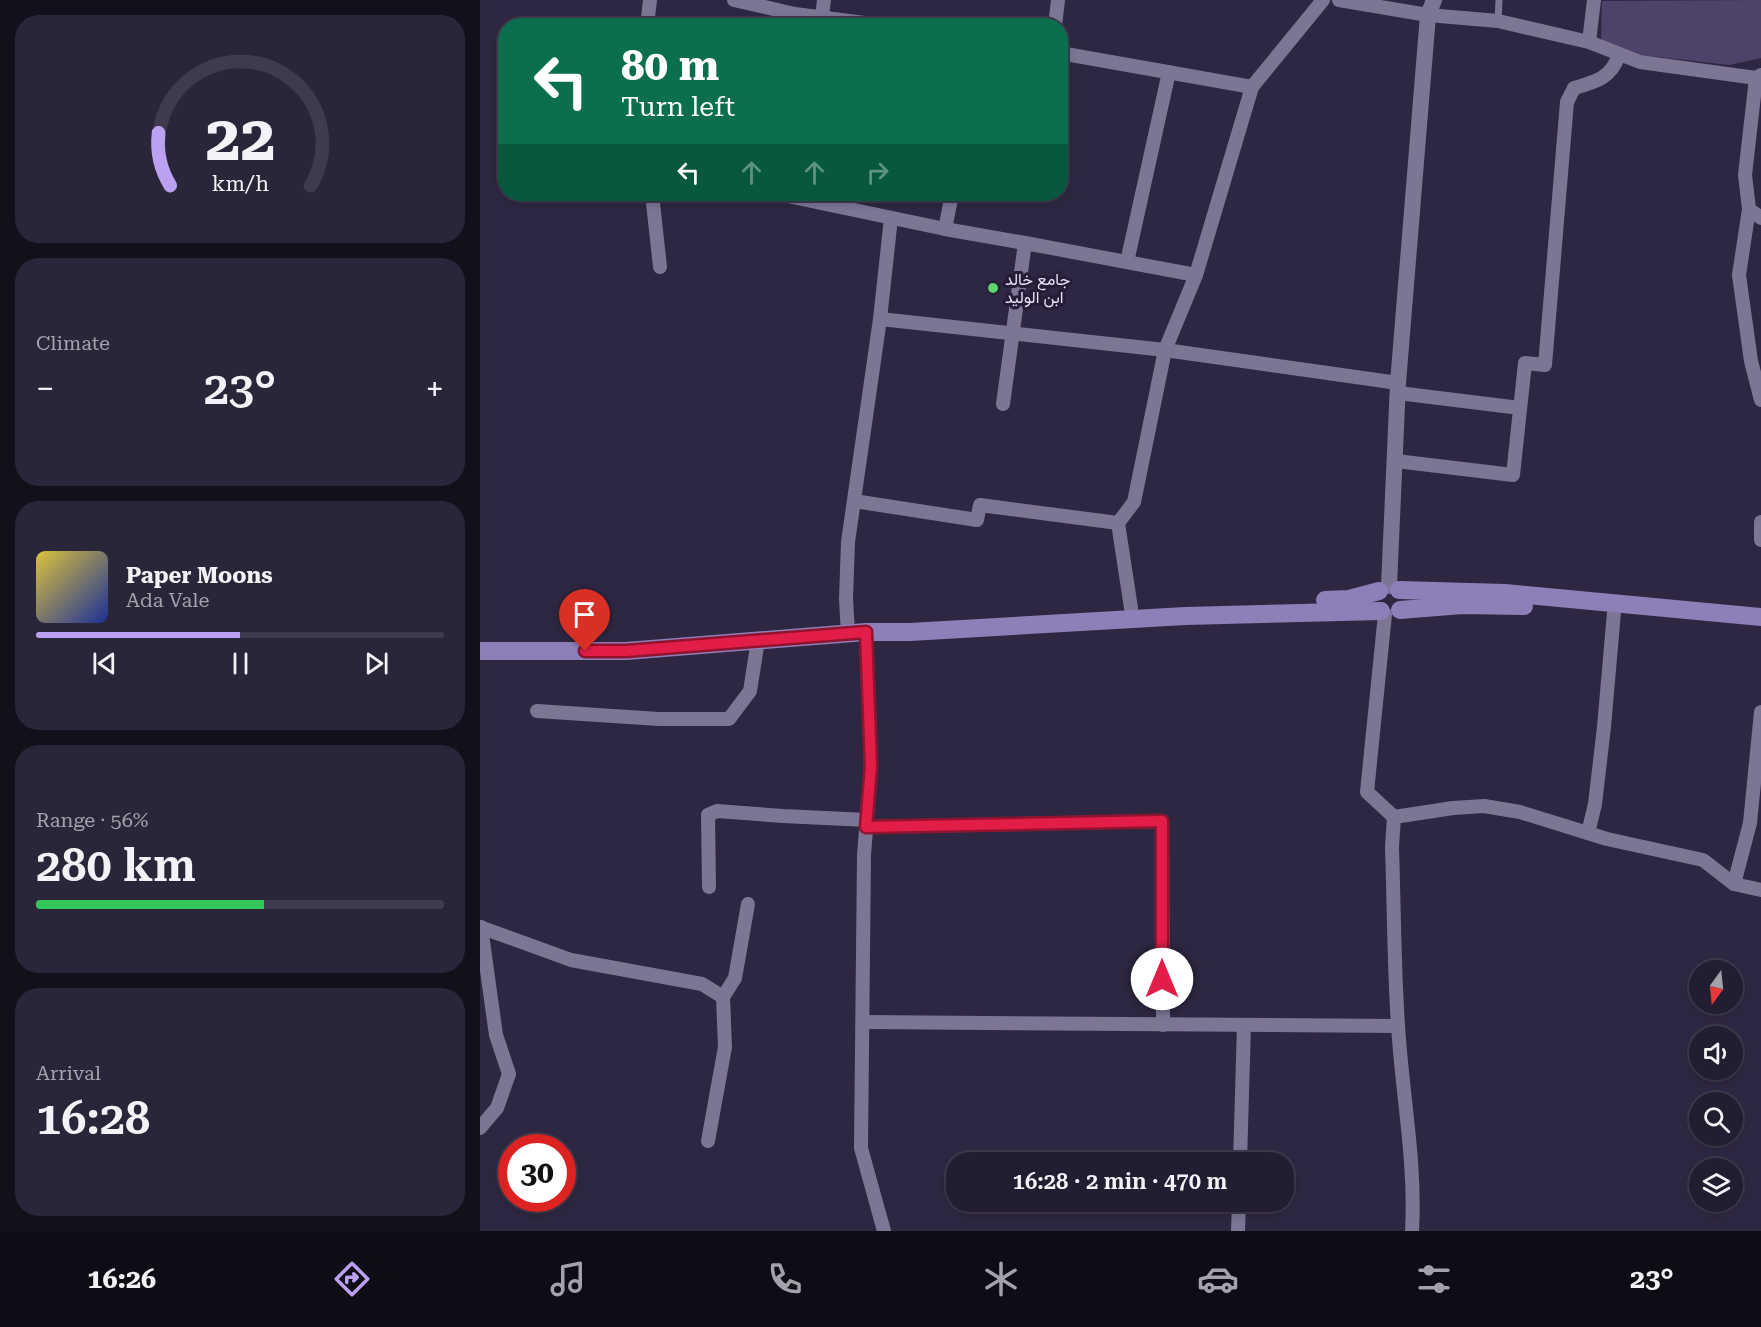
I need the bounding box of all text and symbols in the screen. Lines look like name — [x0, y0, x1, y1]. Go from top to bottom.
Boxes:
text: 80 m — [621, 41, 719, 90]
icon: left — [522, 42, 600, 120]
text: Turn left — [621, 91, 735, 123]
text: 22 — [205, 102, 275, 175]
icon: left — [672, 156, 705, 189]
icon: ahead — [735, 156, 768, 189]
icon: ahead — [798, 156, 831, 189]
icon: right — [861, 156, 894, 189]
text: km/h — [211, 171, 269, 196]
place label: جامع خالد ابن الوليد — [1005, 270, 1070, 308]
marker: جامع خالد ابن الوليد — [986, 281, 1000, 295]
text: Climate — [36, 331, 110, 355]
text: 23° — [204, 362, 276, 415]
text: − — [36, 369, 54, 408]
text: + — [426, 369, 444, 408]
text: Paper Moons — [126, 563, 273, 588]
text: Ada Vale — [126, 588, 209, 612]
pin — [559, 589, 610, 651]
icon: arrive — [568, 598, 601, 631]
icon: previous — [88, 647, 121, 680]
icon: pause — [224, 647, 257, 680]
icon: next — [360, 647, 393, 680]
text: Range · 56% — [36, 808, 148, 832]
text: 280 km — [36, 839, 196, 892]
position arrow — [1130, 947, 1194, 1011]
north arrow — [1689, 960, 1743, 1014]
map controls — [1689, 960, 1743, 1212]
button: sound — [1689, 1026, 1743, 1080]
text: Arrival — [36, 1061, 101, 1085]
text: 16:28 — [36, 1092, 150, 1145]
button: search — [1689, 1092, 1743, 1146]
speed limit sign: 30 — [498, 1134, 576, 1212]
button: layers — [1689, 1158, 1743, 1212]
text: 16:28 · 2 min · 470 m — [1013, 1169, 1227, 1194]
icon: directions — [331, 1258, 373, 1300]
icon: music — [547, 1258, 589, 1300]
icon: phone — [764, 1258, 806, 1300]
icon: climate — [980, 1258, 1022, 1300]
icon: car — [1197, 1258, 1239, 1300]
icon: filters — [1413, 1258, 1455, 1300]
text: 16:26 — [87, 1263, 156, 1295]
text: 23° — [1630, 1263, 1674, 1295]

